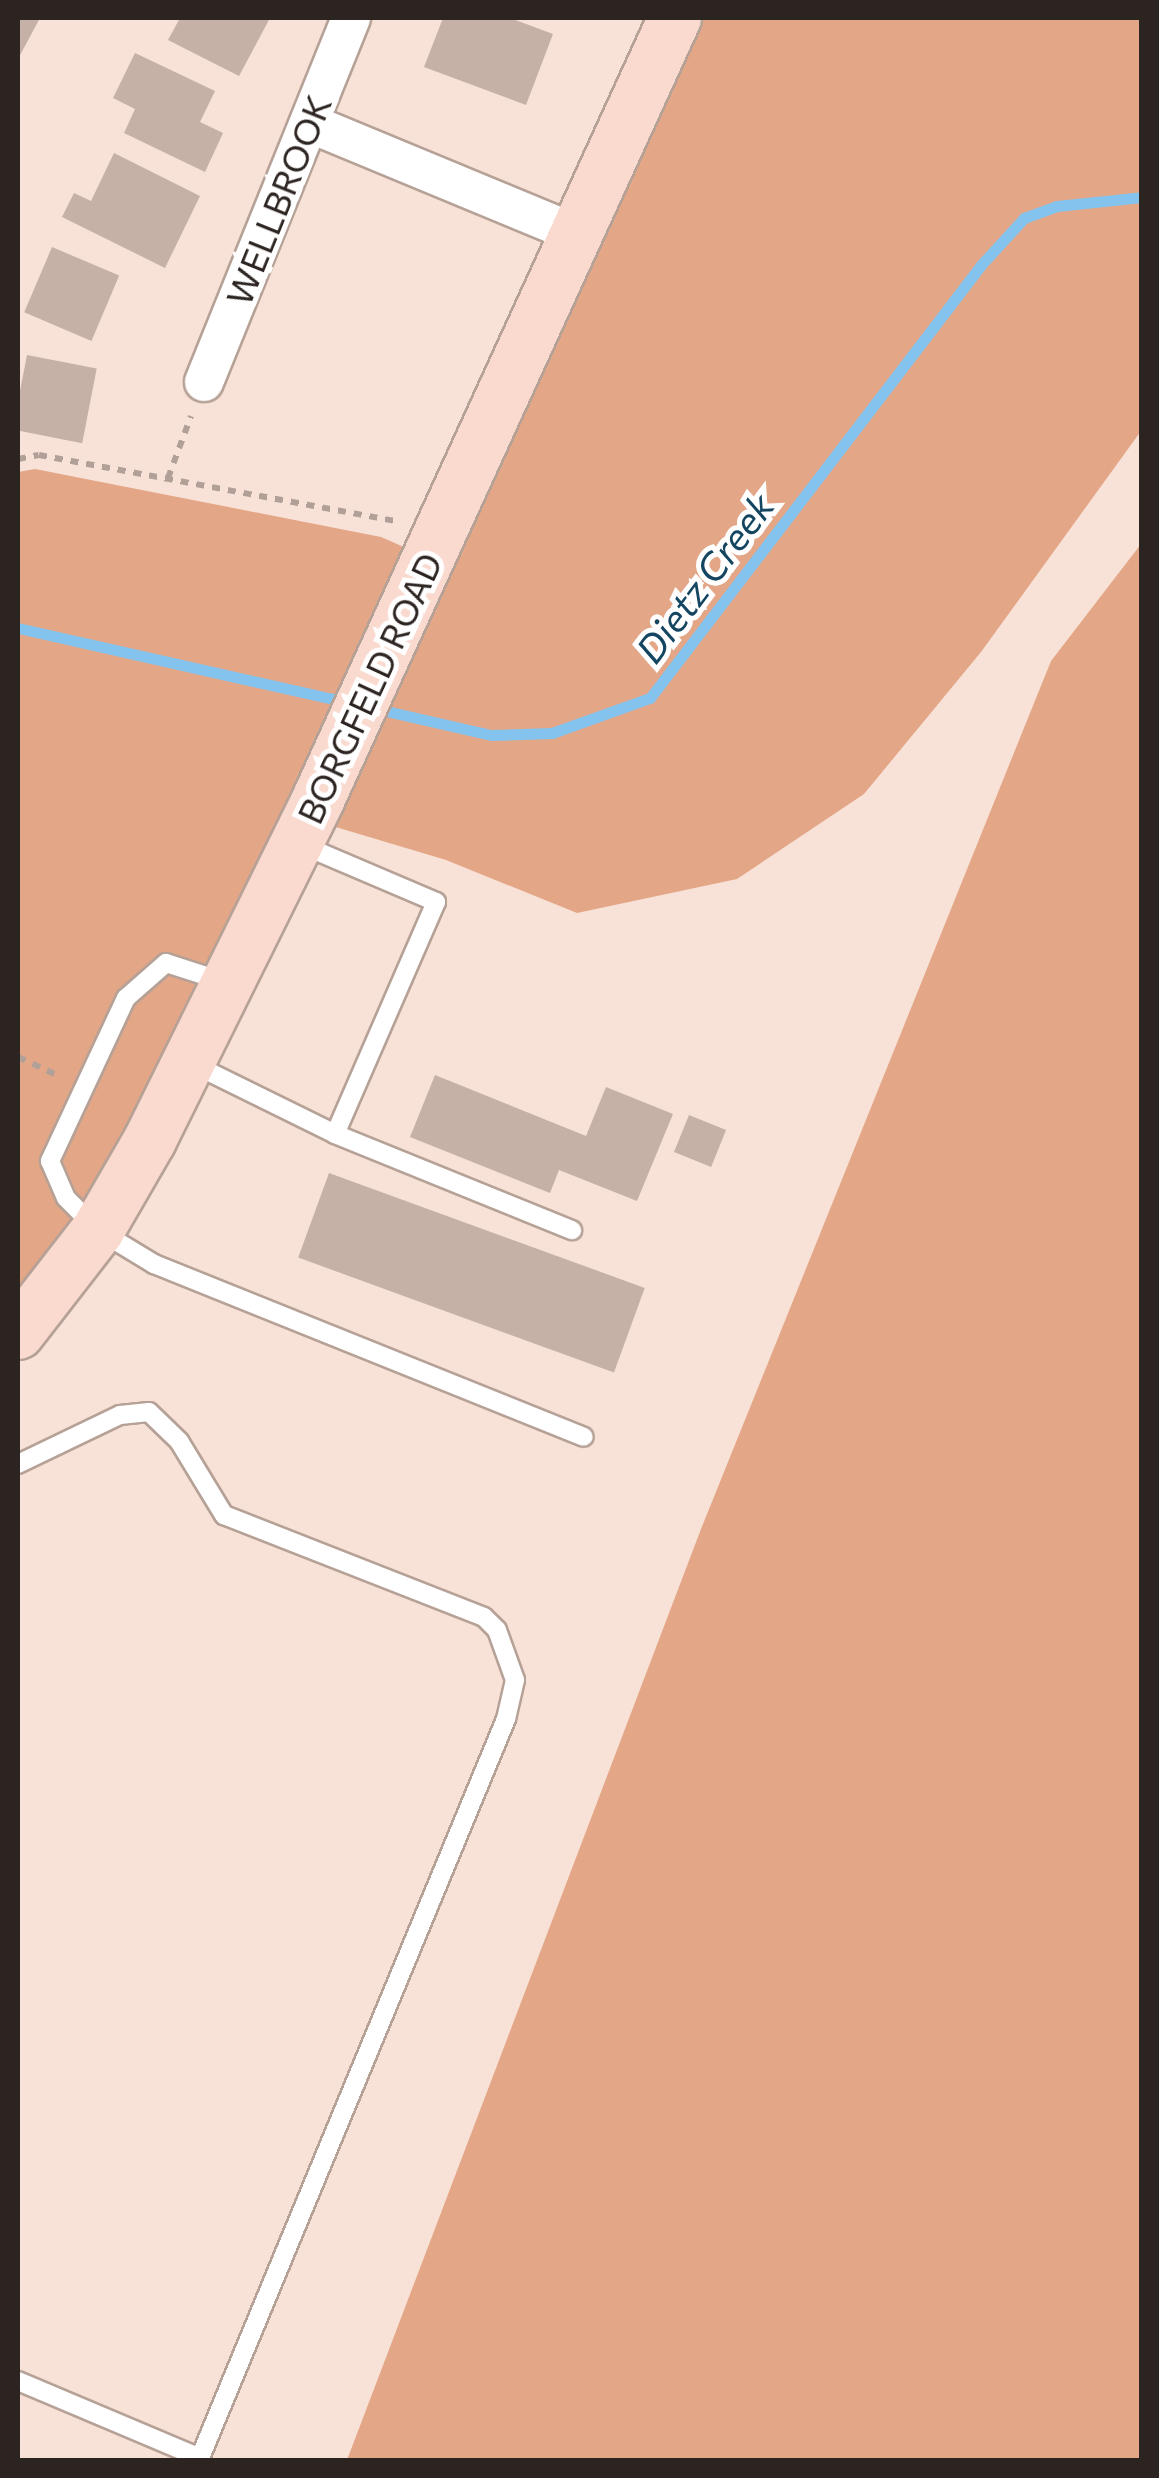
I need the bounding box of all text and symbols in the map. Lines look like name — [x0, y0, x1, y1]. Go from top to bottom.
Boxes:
street label: WELLBROOK — [217, 89, 339, 311]
water label: Dietz Creek — [625, 483, 783, 671]
street label: BORGFELD ROAD — [288, 546, 450, 830]

